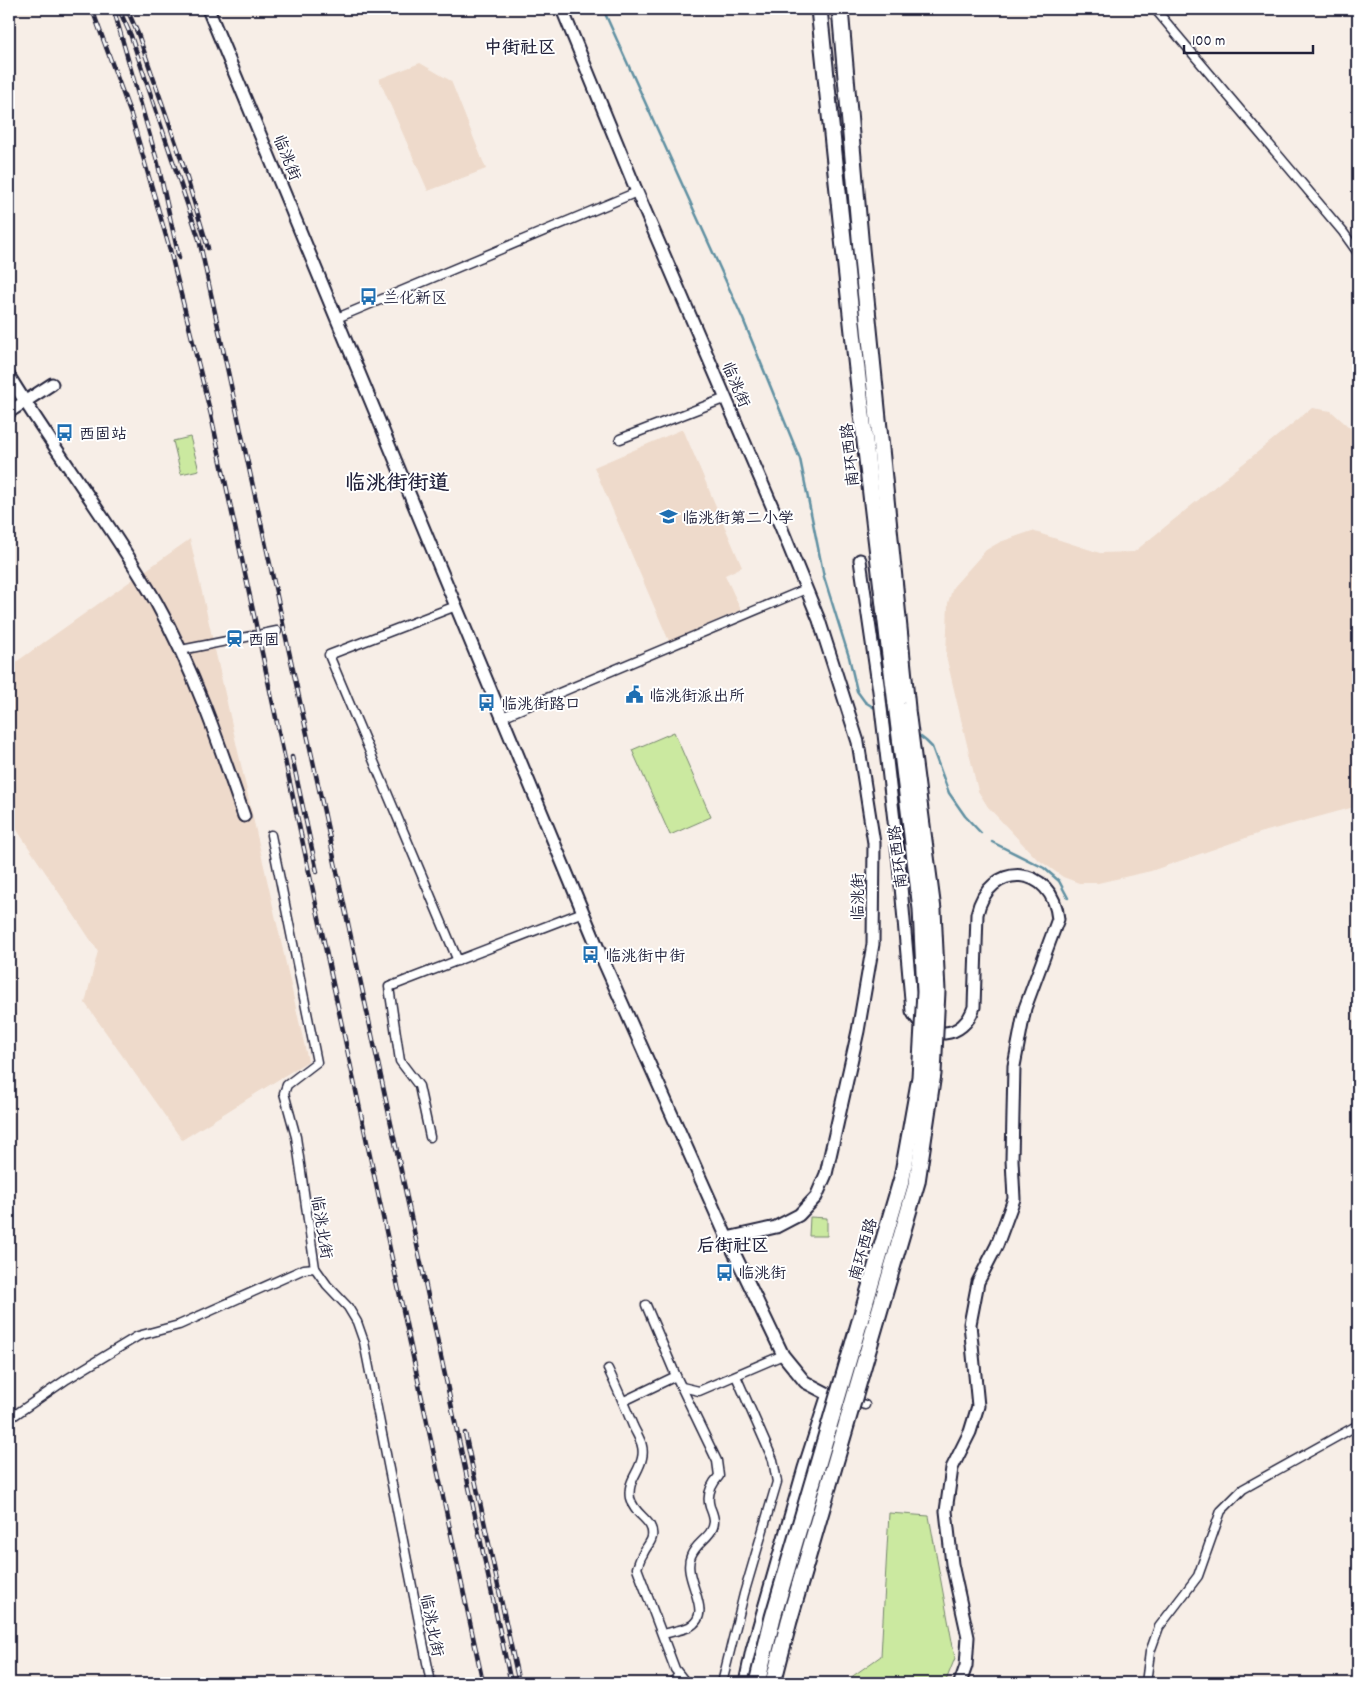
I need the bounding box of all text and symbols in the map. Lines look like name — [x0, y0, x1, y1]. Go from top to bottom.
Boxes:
scale bar — [1184, 22, 1313, 54]
text: 100 m — [1192, 31, 1225, 53]
district label: 中街社区 — [484, 37, 556, 62]
street label: 临洮街 — [266, 131, 305, 185]
bus stop icon: 兰化新区 — [359, 287, 379, 307]
place label: 兰化新区 — [383, 288, 447, 311]
street label: 临洮街 — [715, 358, 755, 412]
street label: 南环西路 — [837, 422, 866, 488]
bus stop icon: 西固站 — [55, 423, 75, 443]
place label: 西固站 — [79, 424, 127, 447]
district label: 临洮街街道 — [345, 470, 450, 500]
school or university icon: 临洮街第二小学 — [658, 507, 678, 527]
place label: 临洮街第二小学 — [682, 508, 794, 531]
station icon: 西固 — [224, 629, 244, 649]
place label: 西固 — [248, 630, 280, 653]
public building icon: 临洮街派出所 — [625, 685, 645, 705]
place label: 临洮街派出所 — [649, 686, 745, 709]
bus stop icon: 临洮街路口 — [477, 693, 497, 713]
place label: 临洮街路口 — [501, 694, 581, 717]
street label: 南环西路 — [884, 824, 915, 890]
street label: 临洮街 — [848, 873, 871, 921]
bus stop icon: 临洮街中街 — [581, 945, 601, 965]
place label: 临洮街中街 — [605, 946, 685, 969]
street label: 临洮北街 — [304, 1194, 337, 1261]
street label: 南环西路 — [845, 1216, 884, 1284]
district label: 后街社区 — [697, 1235, 769, 1260]
bus stop icon: 临洮街 — [714, 1262, 734, 1282]
place label: 临洮街 — [738, 1263, 786, 1286]
street label: 临洮北街 — [413, 1592, 448, 1659]

